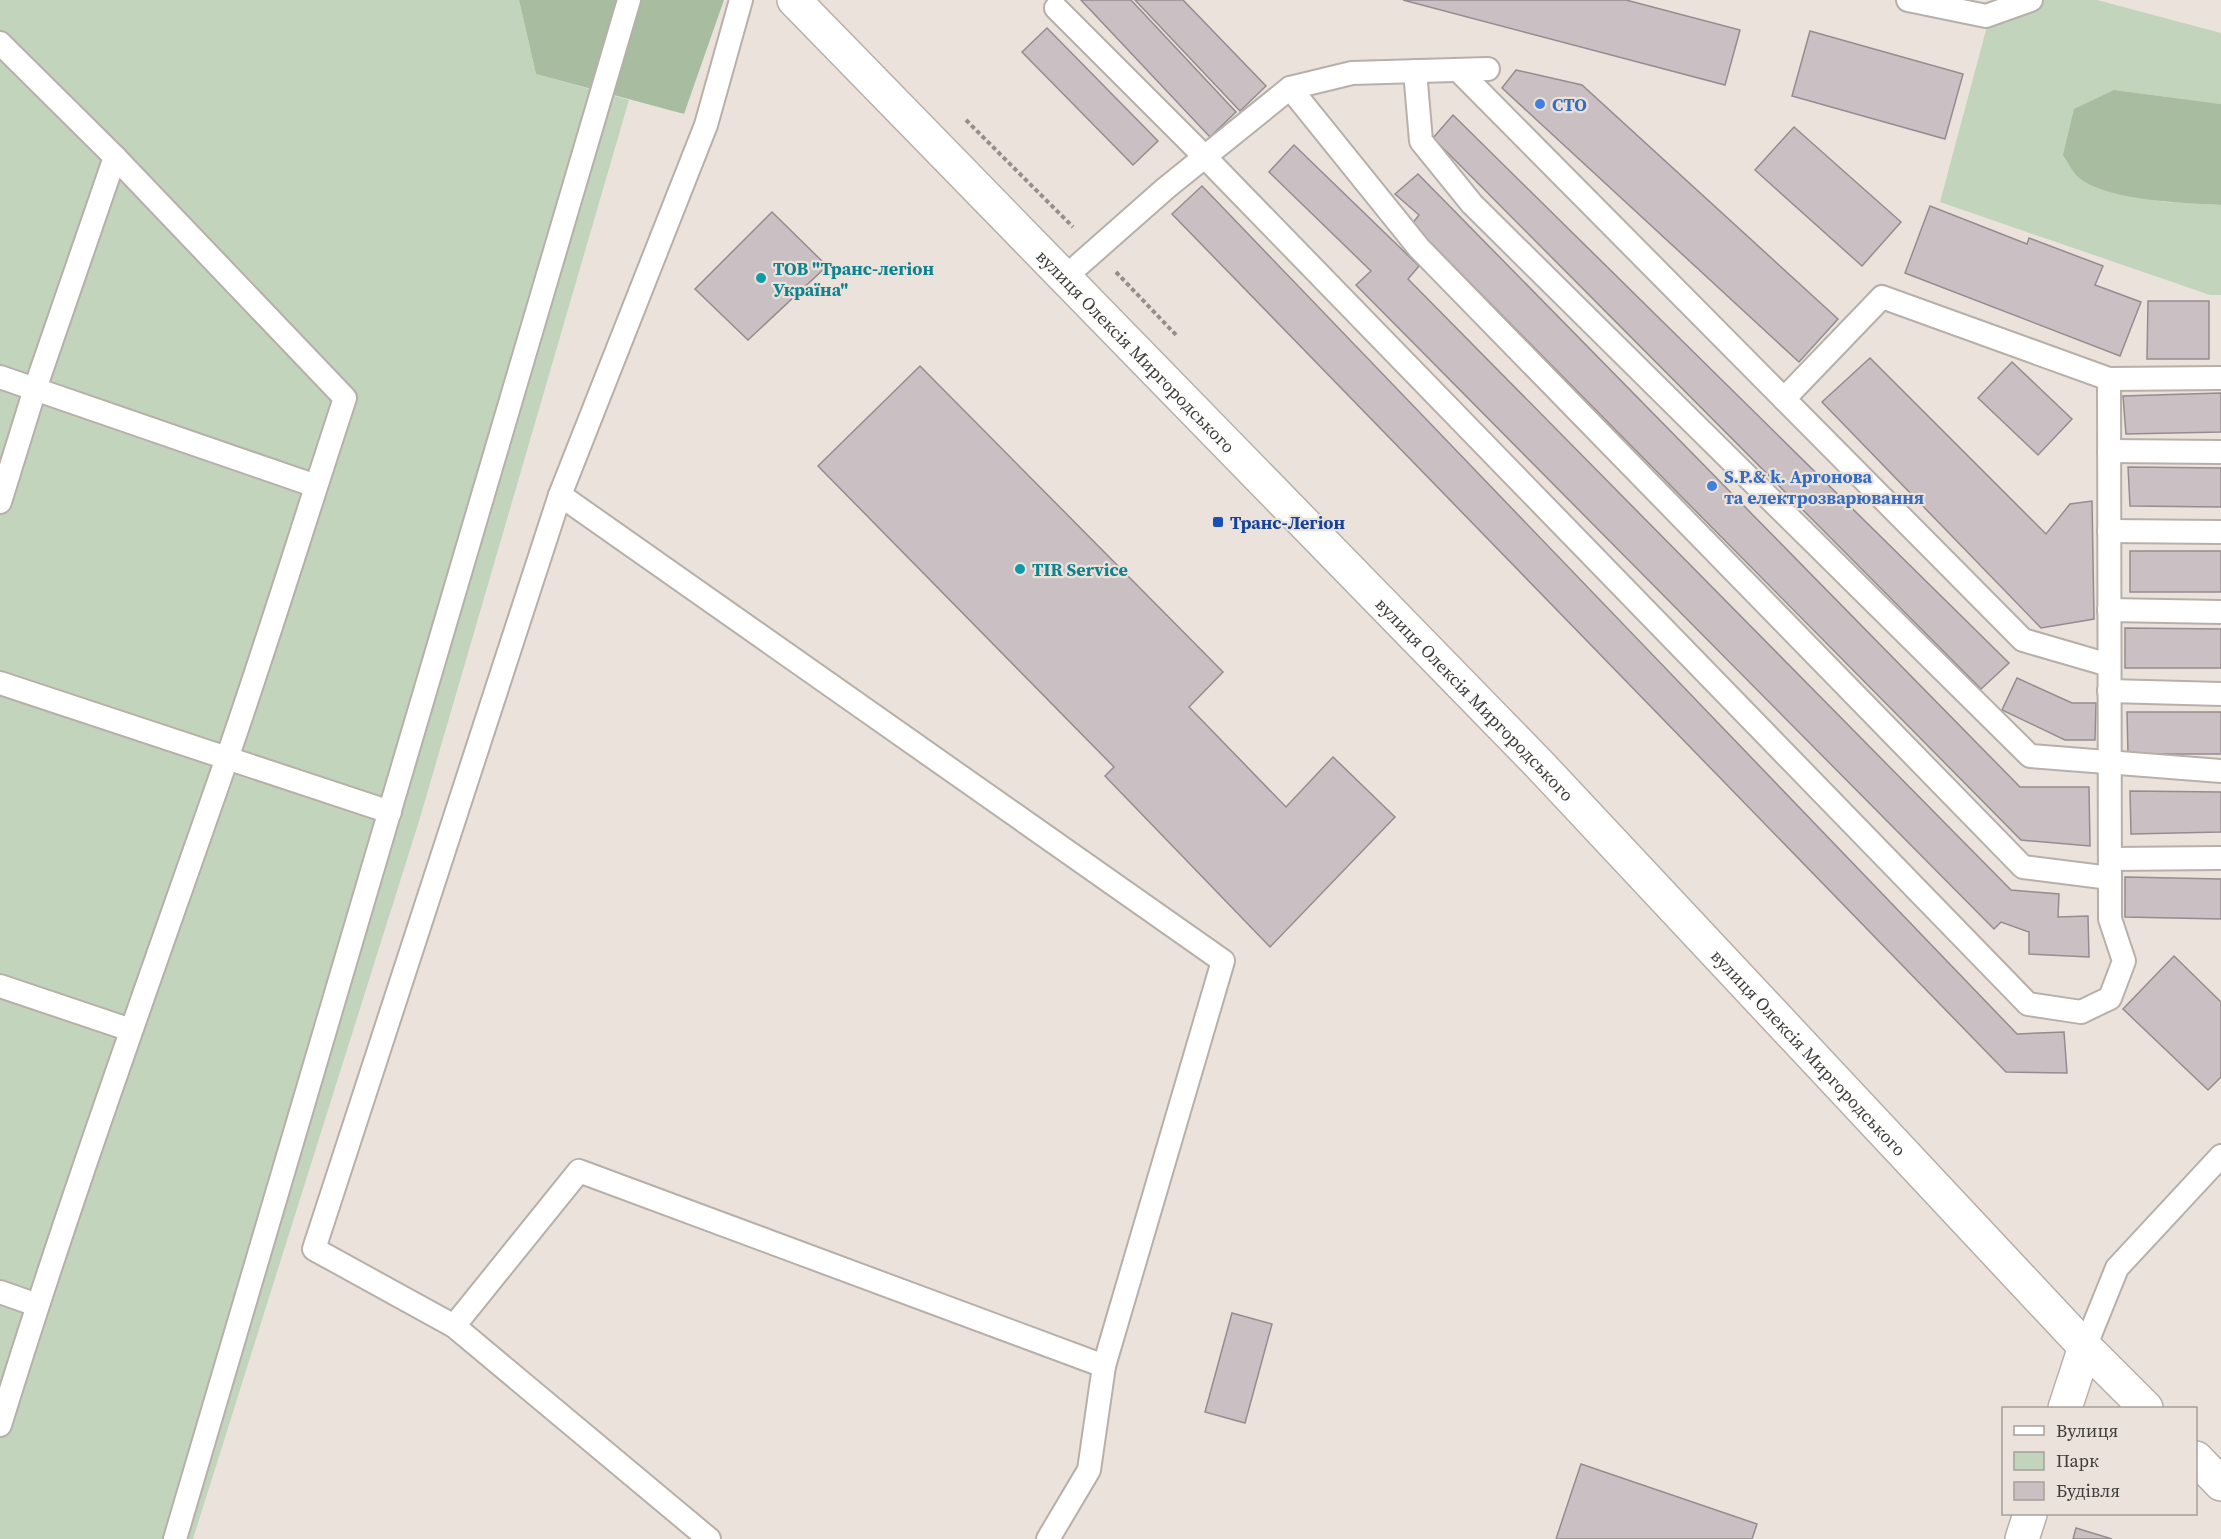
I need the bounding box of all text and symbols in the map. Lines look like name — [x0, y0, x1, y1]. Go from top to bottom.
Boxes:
place label: СТО — [1552, 92, 1587, 117]
marker: СТО — [1533, 97, 1547, 111]
street label: вулиця Олексія Миргородського — [1031, 244, 1241, 458]
place label: ТОВ "Транс-легіон Україна" — [773, 256, 934, 302]
marker: ТОВ "Транс-легіон Україна" — [754, 271, 768, 285]
place label: S.P.& k. Аргонова та електрозварювання — [1724, 464, 1924, 510]
marker: S.P.& k. Аргонова та електрозварювання — [1705, 479, 1719, 493]
place label: Транс-Легіон — [1230, 510, 1345, 535]
marker: Транс-Легіон — [1211, 515, 1225, 529]
place label: TIR Service — [1032, 557, 1128, 582]
marker: TIR Service — [1013, 562, 1027, 576]
street label: вулиця Олексія Миргородського — [1370, 591, 1580, 807]
street label: вулиця Олексія Миргородського — [1706, 943, 1912, 1161]
legend — [2002, 1407, 2197, 1515]
text: Вулиця — [2056, 1418, 2118, 1443]
text: Парк — [2056, 1448, 2099, 1473]
text: Будівля — [2056, 1478, 2120, 1503]

